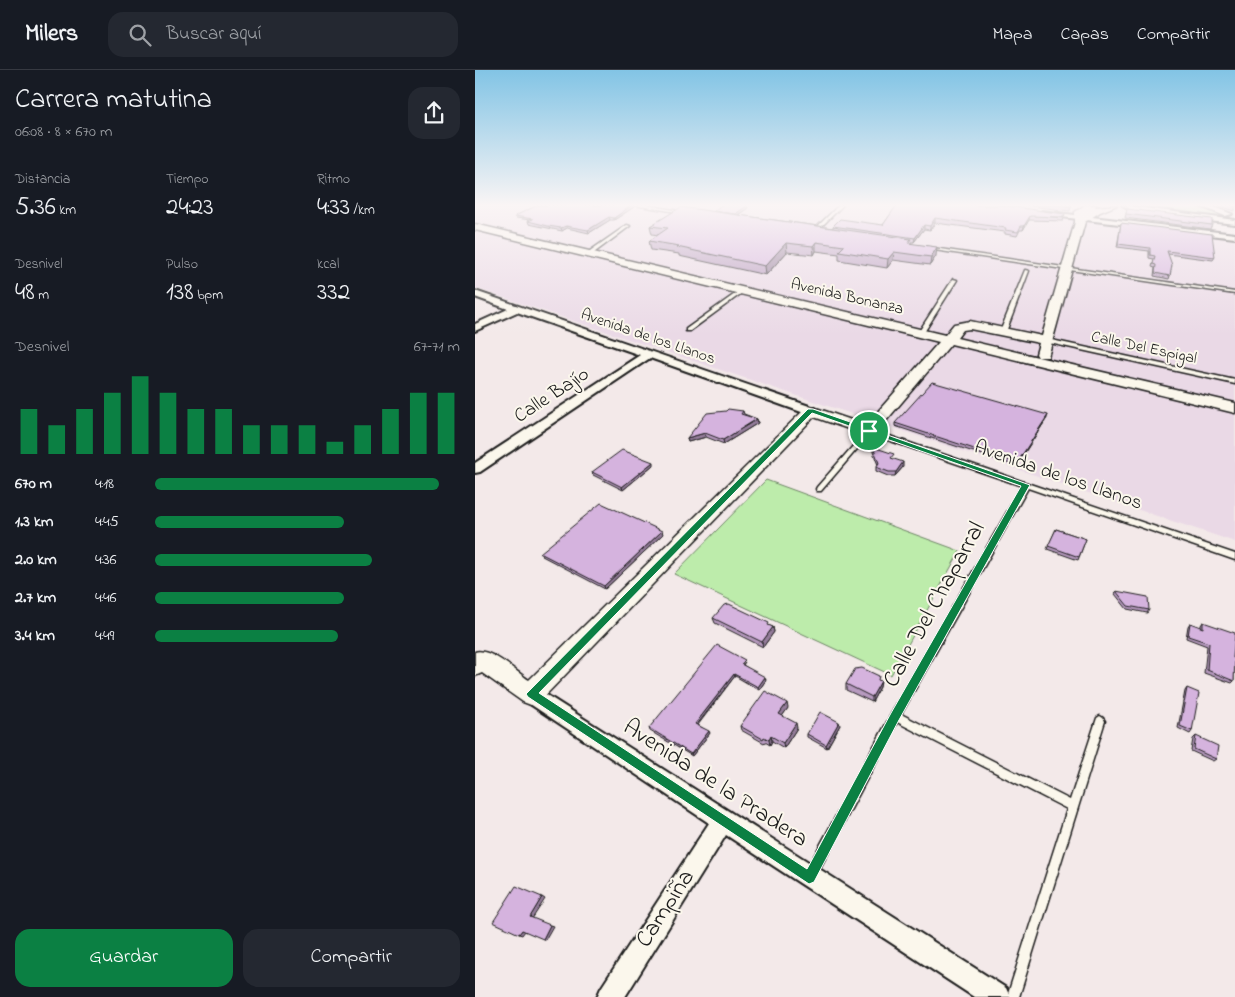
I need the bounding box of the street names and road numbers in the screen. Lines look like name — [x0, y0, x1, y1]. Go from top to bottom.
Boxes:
street label: Avenida Bonanza — [788, 272, 906, 322]
street label: Avenida de los Llanos — [577, 303, 719, 371]
street label: Calle Del Espigal — [1089, 325, 1199, 371]
street label: Calle Bajío — [509, 361, 595, 431]
street label: Avenida de los Llanos — [970, 434, 1146, 518]
street label: Calle Del Chaparral — [875, 516, 995, 694]
street label: Avenida de la Pradera — [615, 711, 815, 857]
street label: Campiña — [628, 863, 704, 955]

